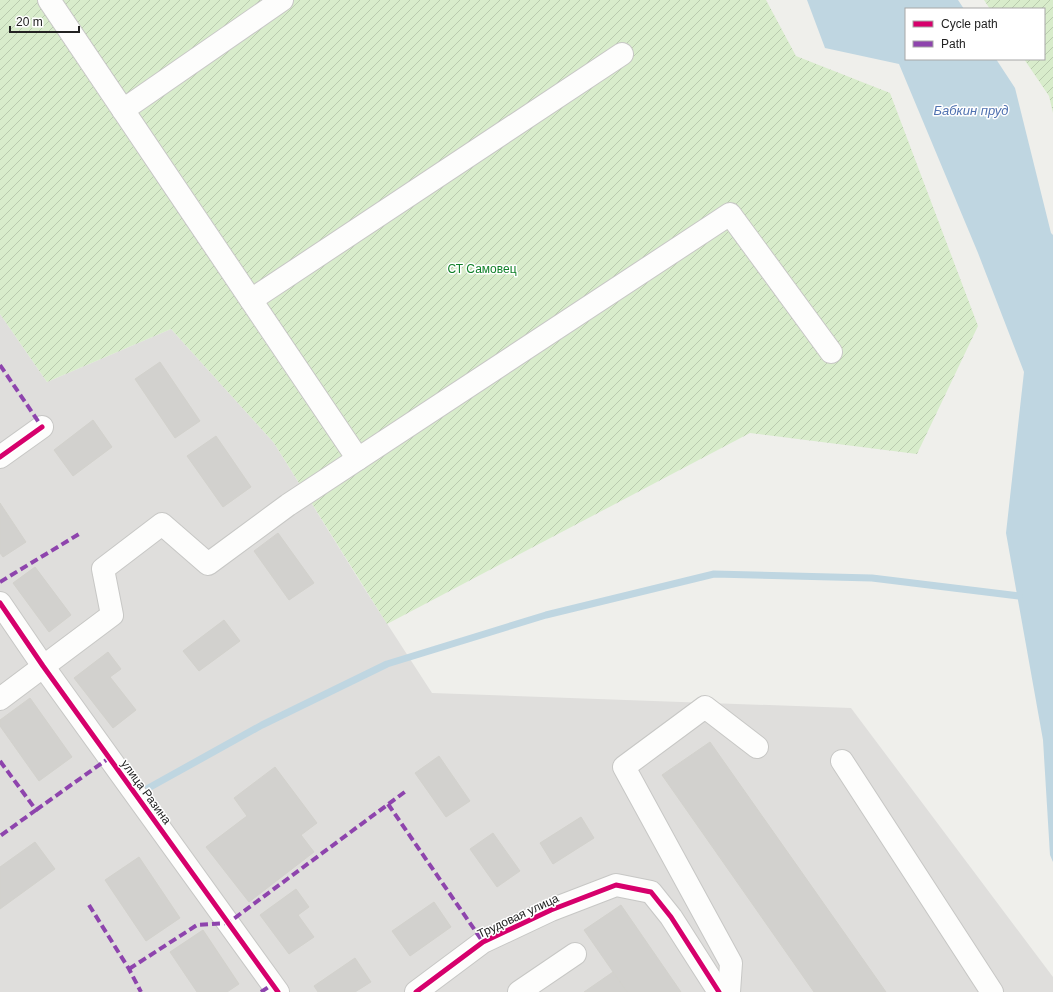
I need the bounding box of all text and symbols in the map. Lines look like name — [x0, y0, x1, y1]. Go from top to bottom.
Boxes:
scale bar — [10, 8, 79, 34]
legend — [905, 8, 1045, 60]
text: 20 m — [16, 15, 43, 29]
text: Cycle path — [941, 17, 998, 31]
text: Path — [941, 37, 966, 51]
water label: Бабкин пруд — [934, 103, 1008, 118]
park label: СТ Самовец — [447, 262, 517, 276]
street label: улица Разина — [118, 757, 174, 827]
street label: Трудовая улица — [475, 891, 561, 941]

